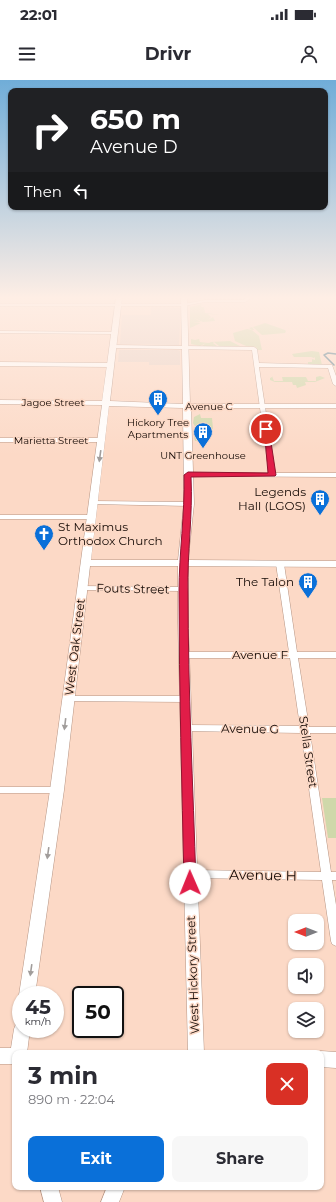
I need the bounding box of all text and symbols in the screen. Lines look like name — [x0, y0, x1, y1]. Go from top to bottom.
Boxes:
text: 22:01 — [20, 5, 58, 24]
icon: menu — [16, 43, 38, 65]
text: Drivr — [145, 43, 191, 65]
icon: person — [298, 43, 320, 65]
text: 650 m — [90, 102, 181, 136]
icon: right — [24, 104, 76, 156]
text: Avenue D — [90, 136, 178, 158]
icon: left — [70, 180, 92, 202]
text: Then — [24, 182, 62, 201]
building icon: Hickory Tree Apartments — [147, 388, 169, 416]
street label: Jagoe Street — [21, 396, 84, 409]
street label: Avenue C — [185, 400, 233, 413]
pin — [249, 412, 283, 446]
place label: Hickory Tree Apartments — [127, 416, 189, 441]
icon: arrive — [255, 418, 277, 440]
building icon: UNT Greenhouse — [192, 421, 214, 449]
street label: Marietta Street — [14, 434, 88, 447]
place label: UNT Greenhouse — [160, 449, 246, 462]
one-way arrow — [97, 450, 103, 462]
place label: Legends Hall (LGOS) — [238, 484, 306, 513]
building icon: Legends Hall (LGOS) — [309, 488, 331, 516]
place label: St Maximus Orthodox Church — [58, 519, 163, 548]
church icon: St Maximus Orthodox Church — [33, 523, 55, 551]
building icon: The Talon — [297, 571, 319, 599]
place label: The Talon — [236, 574, 294, 589]
street label: Fouts Street — [96, 580, 170, 597]
street label: West Oak Street — [61, 597, 88, 696]
street label: Avenue F — [232, 647, 288, 662]
street label: Stella Street — [296, 715, 321, 789]
one-way arrow — [62, 718, 68, 730]
street label: Avenue G — [221, 720, 279, 737]
one-way arrow — [45, 847, 51, 859]
position arrow — [169, 862, 211, 904]
street label: Avenue H — [229, 865, 297, 885]
north arrow — [288, 914, 324, 950]
map controls — [288, 914, 324, 1038]
street label: West Hickory Street — [183, 915, 202, 1035]
button: sound — [288, 958, 324, 994]
one-way arrow — [28, 964, 34, 977]
speed limit sign: 50 — [72, 986, 124, 1038]
text: 45 — [25, 995, 51, 1019]
button: layers — [288, 1002, 324, 1038]
text: km/h — [25, 1015, 51, 1028]
text: 3 min — [28, 1061, 98, 1090]
button: close — [266, 1063, 308, 1105]
text: 890 m · 22:04 — [28, 1091, 115, 1107]
button: Exit — [28, 1136, 164, 1182]
button: Share — [172, 1136, 308, 1182]

